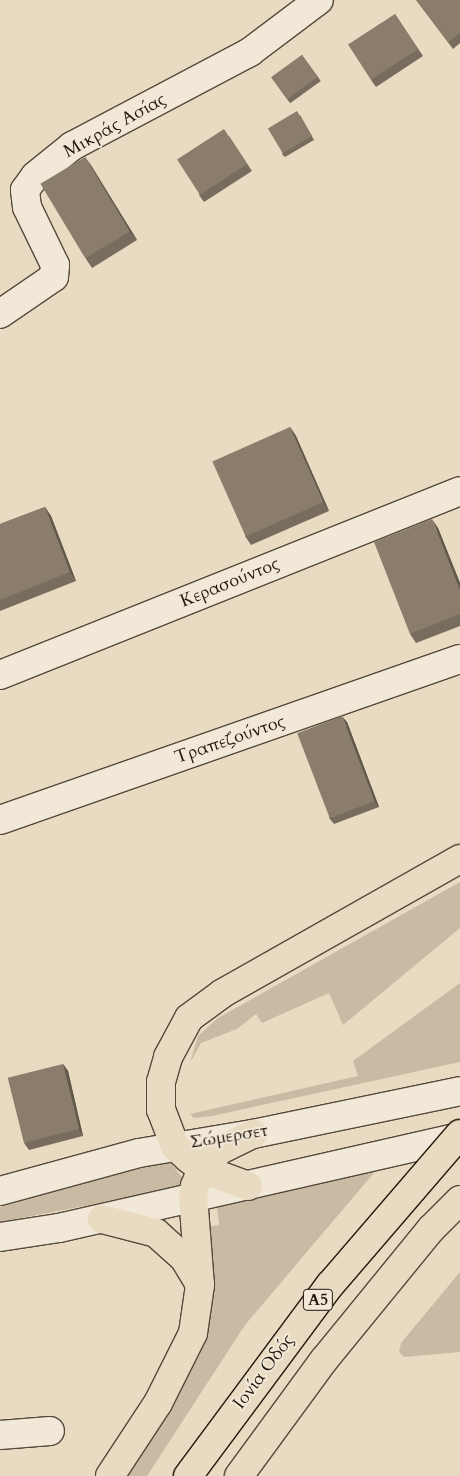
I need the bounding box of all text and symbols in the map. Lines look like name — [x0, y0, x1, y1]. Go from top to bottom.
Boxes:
street label: Μικράς Ασίας — [60, 89, 170, 163]
street label: Κερασούντος — [177, 553, 283, 613]
street label: Τραπεζούντος — [172, 711, 288, 769]
street label: Σώμερσετ — [189, 1120, 269, 1154]
road number: Α5 — [302, 1286, 334, 1314]
street label: Ιονία Οδός — [229, 1330, 299, 1414]

